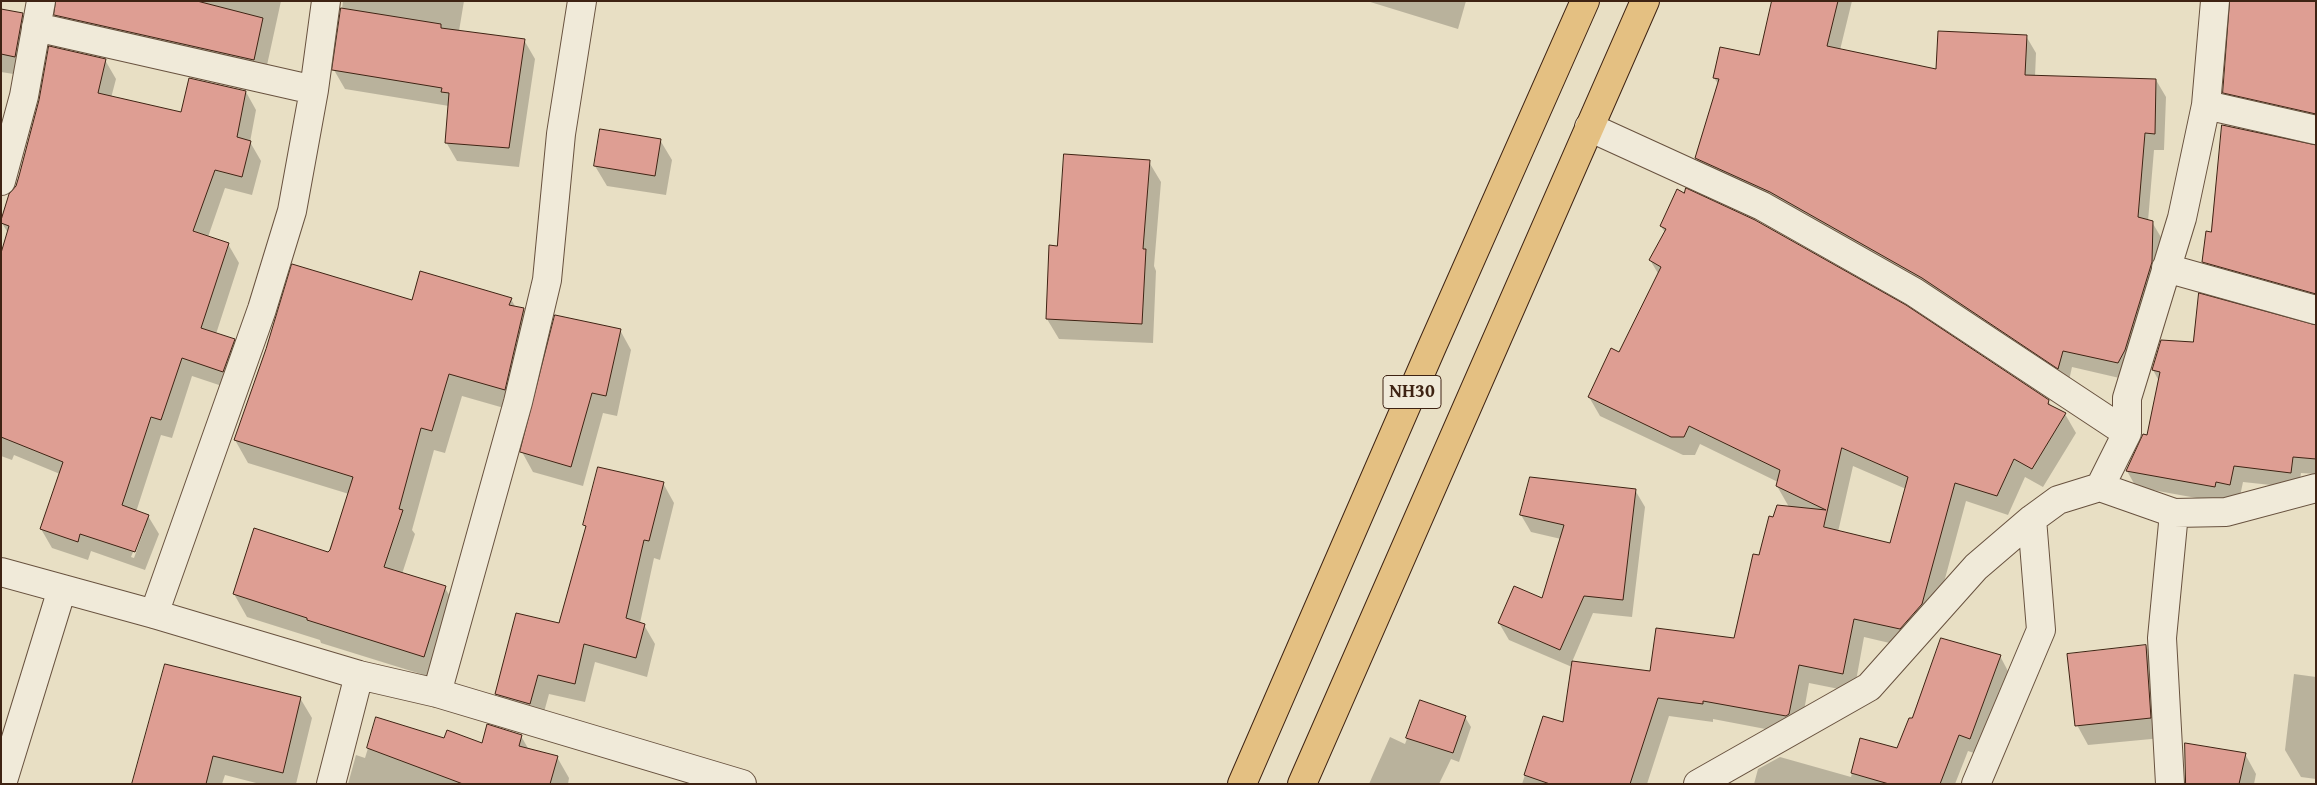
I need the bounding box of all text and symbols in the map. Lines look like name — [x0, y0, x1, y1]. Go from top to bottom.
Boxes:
road number: NH30 — [1383, 376, 1441, 408]

